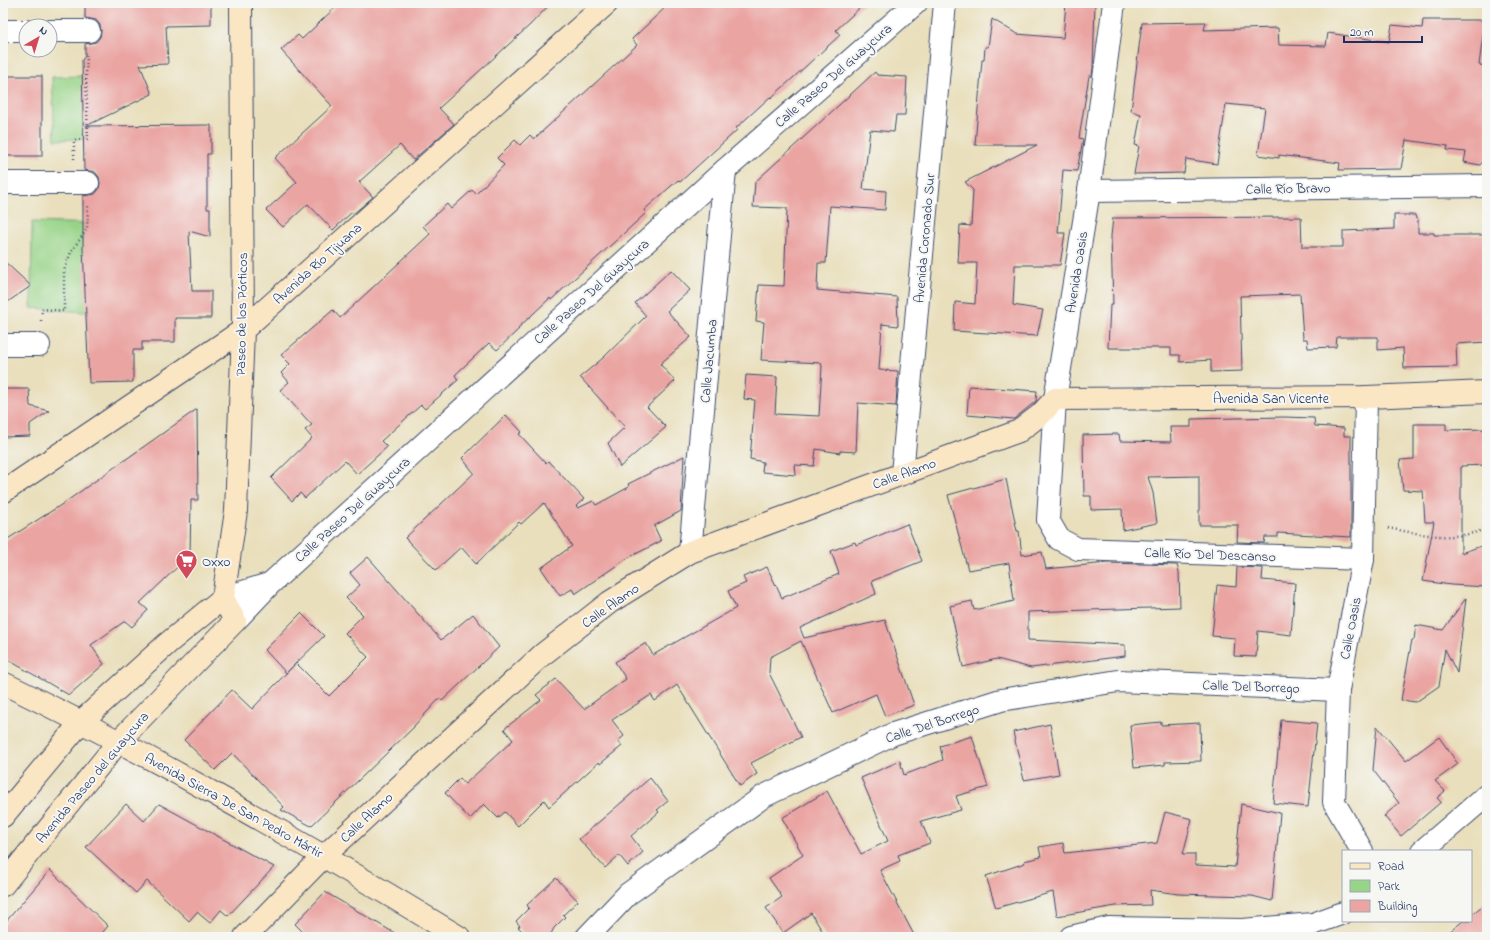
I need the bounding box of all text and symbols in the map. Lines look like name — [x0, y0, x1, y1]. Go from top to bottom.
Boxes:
north arrow — [18, 18, 58, 58]
scale bar — [1344, 18, 1422, 44]
street label: Calle Paseo Del Guaycura — [771, 19, 898, 134]
text: N — [36, 22, 51, 40]
text: 20 m — [1350, 24, 1373, 42]
street label: Avenida Coronado Sur — [909, 172, 942, 304]
street label: Calle Río Bravo — [1245, 178, 1331, 201]
street label: Avenida Río Tijuana — [269, 218, 367, 310]
street label: Avenida Oasis — [1061, 230, 1094, 315]
street label: Calle Paseo Del Guaycura — [529, 234, 655, 351]
street label: Paseo de los Pórticos — [231, 252, 254, 376]
street label: Calle Jacumba — [695, 318, 724, 404]
street label: Avenida San Vicente — [1213, 389, 1330, 410]
street label: Calle Paseo Del Guaycura — [290, 452, 416, 569]
street label: Calle Alamo — [870, 453, 939, 496]
street label: Calle Río Del Descanso — [1144, 543, 1276, 568]
supermarket icon: Oxxo — [173, 548, 199, 581]
place label: Oxxo — [202, 552, 231, 573]
street label: Calle Alamo — [578, 579, 644, 634]
street label: Calle Oasis — [1335, 595, 1368, 661]
street label: Calle Del Borrego — [1202, 675, 1300, 701]
street label: Calle Del Borrego — [883, 699, 982, 750]
street label: Avenida Paseo del Guaycura — [32, 707, 156, 849]
street label: Avenida Sierra De San Pedro Mártir — [140, 748, 327, 865]
street label: Calle Alamo — [336, 788, 398, 848]
legend — [1342, 850, 1472, 922]
text: Road — [1378, 858, 1404, 876]
text: Park — [1378, 878, 1400, 896]
text: Building — [1377, 898, 1417, 917]

